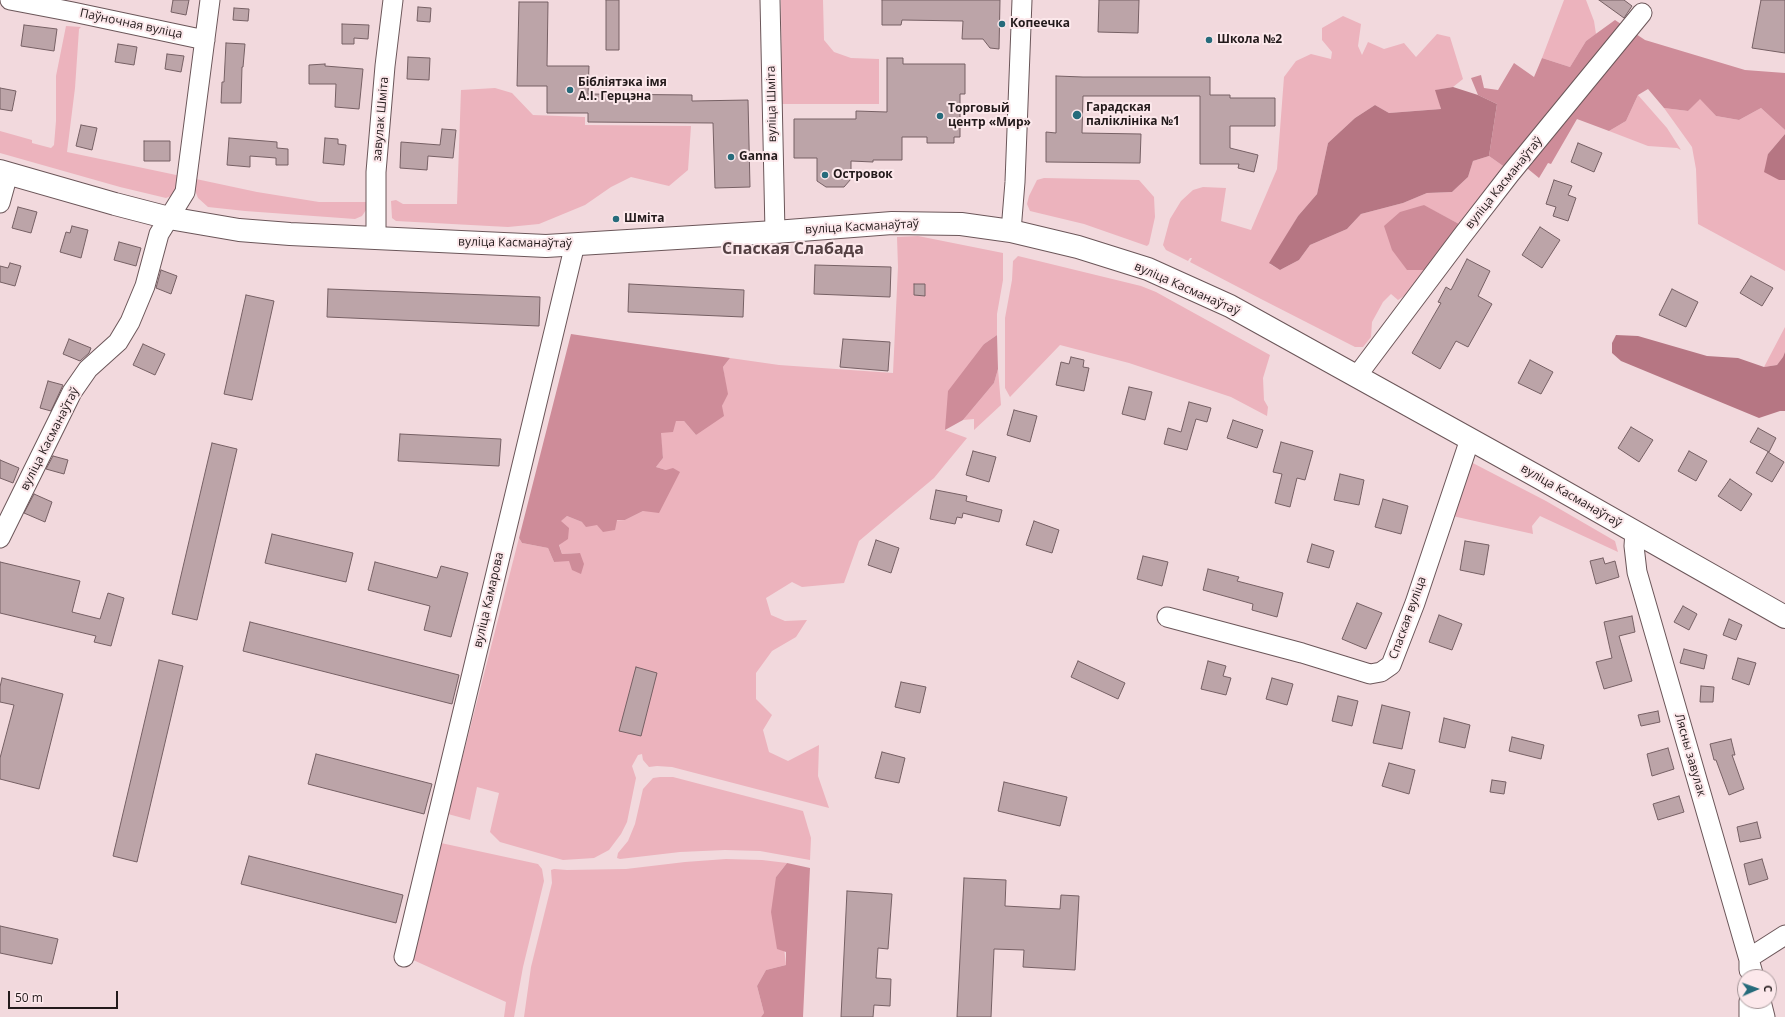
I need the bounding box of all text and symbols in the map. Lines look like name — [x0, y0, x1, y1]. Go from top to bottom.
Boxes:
street label: Паўночная вуліца — [78, 6, 184, 42]
place label: Копеечка — [1010, 17, 1070, 31]
marker: Копеечка — [997, 19, 1007, 29]
place label: Школа №2 — [1217, 33, 1282, 47]
marker: Школа №2 — [1204, 35, 1214, 45]
street label: вуліца Шміта — [764, 66, 780, 142]
street label: завулак Шміта — [370, 76, 392, 162]
place label: Бібліятэка імя А.І. Герцэна — [578, 76, 667, 104]
marker: Бібліятэка імя А.І. Герцэна — [565, 85, 575, 95]
place label: Гарадская паліклініка №1 — [1086, 101, 1180, 129]
place label: Торговый центр «Мир» — [948, 102, 1031, 130]
marker: Гарадская паліклініка №1 — [1071, 109, 1083, 121]
marker: Торговый центр «Мир» — [935, 111, 945, 121]
street label: вуліца Касманаўтаў — [1463, 134, 1545, 232]
place label: Ganna — [739, 150, 778, 164]
marker: Ganna — [726, 152, 736, 162]
place label: Островок — [833, 168, 893, 182]
marker: Островок — [820, 170, 830, 180]
place label: Шміта — [624, 212, 665, 226]
marker: Шміта — [611, 214, 621, 224]
street label: вуліца Касманаўтаў — [805, 217, 919, 237]
street label: вуліца Касманаўтаў — [458, 235, 572, 251]
district label: Спаская Слабада — [722, 239, 864, 259]
street label: вуліца Касманаўтаў — [1132, 259, 1242, 319]
street label: вуліца Касманаўтаў — [18, 385, 82, 493]
street label: вуліца Касманаўтаў — [1518, 461, 1624, 531]
street label: вуліца Камарова — [471, 551, 507, 649]
street label: Спаская вуліца — [1386, 575, 1430, 661]
street label: Лясны завулак — [1671, 712, 1709, 798]
north arrow — [1737, 969, 1777, 1009]
scale bar — [10, 983, 120, 1009]
text: С — [1761, 985, 1776, 992]
text: 50 m — [15, 989, 43, 1006]

